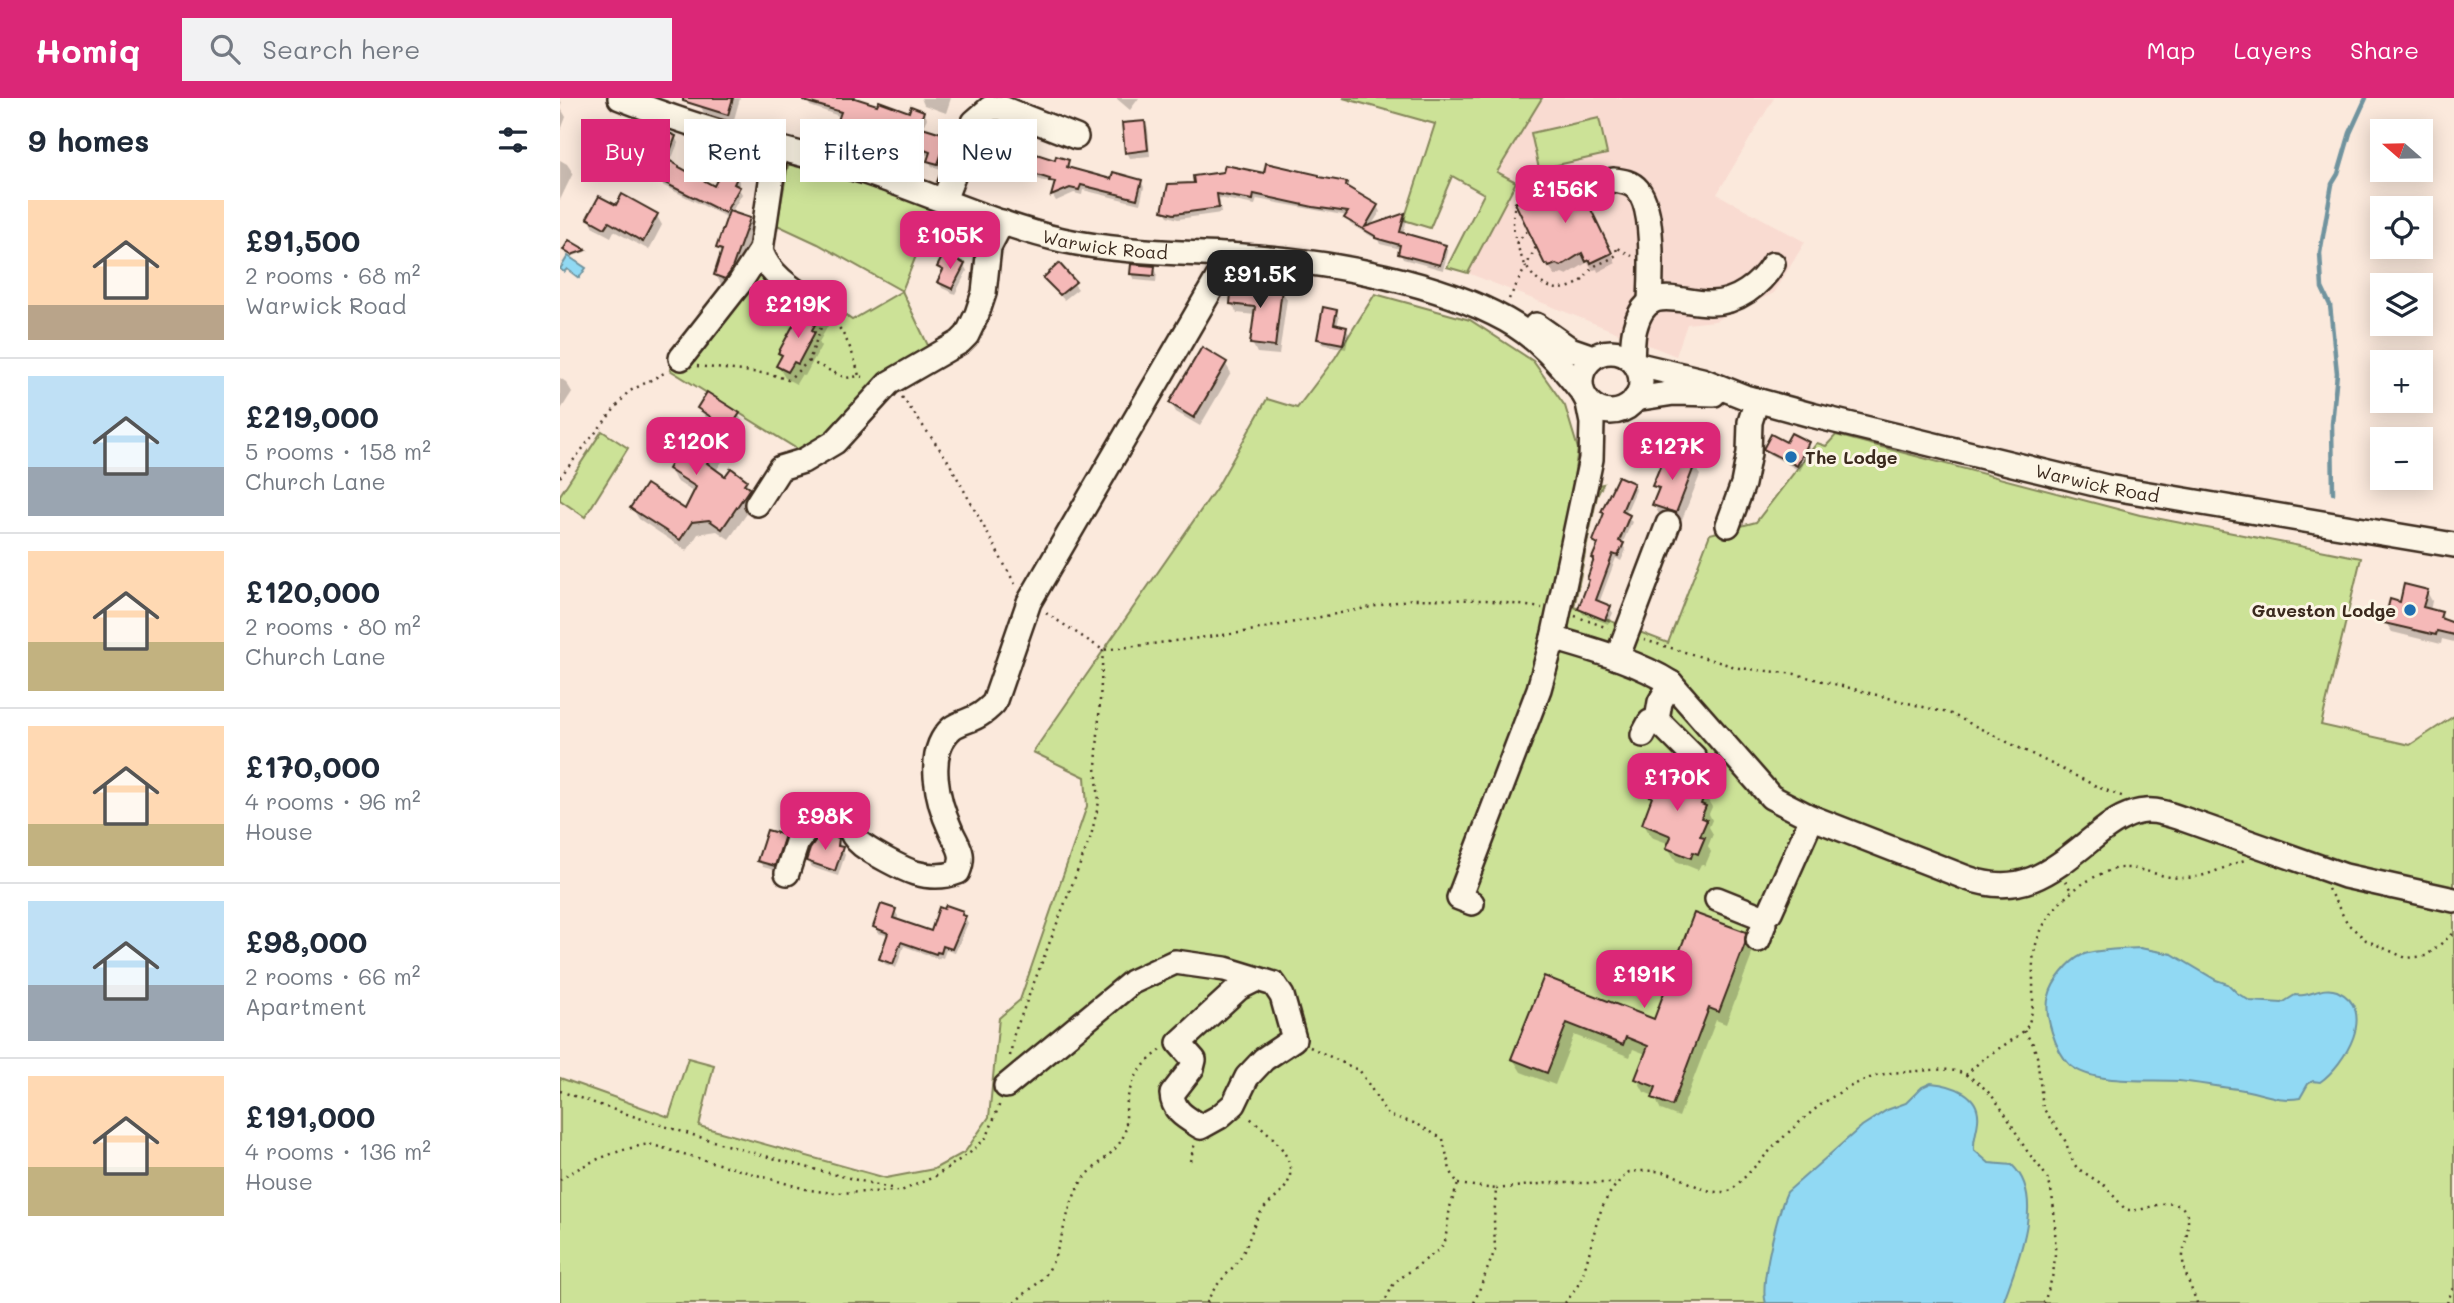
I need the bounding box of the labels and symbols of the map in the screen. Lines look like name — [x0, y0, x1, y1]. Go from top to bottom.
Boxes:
north arrow — [2370, 119, 2432, 182]
pin: £156K — [1516, 166, 1614, 225]
pin: £105K — [901, 212, 999, 271]
street label: Warwick Road — [1040, 224, 1168, 264]
pin: £91.5K — [1203, 250, 1317, 310]
pin: £219K — [749, 280, 847, 340]
pin: £120K — [647, 418, 745, 477]
pin: £127K — [1623, 422, 1721, 482]
place label: The Lodge — [1805, 445, 1898, 469]
marker: The Lodge — [1783, 449, 1799, 465]
street label: Warwick Road — [2033, 458, 2161, 508]
place label: Gaveston Lodge — [2252, 598, 2396, 622]
marker: Gaveston Lodge — [2402, 602, 2418, 618]
pin: £170K — [1628, 754, 1726, 813]
pin: £98K — [784, 792, 866, 852]
pin: £191K — [1595, 950, 1693, 1010]

